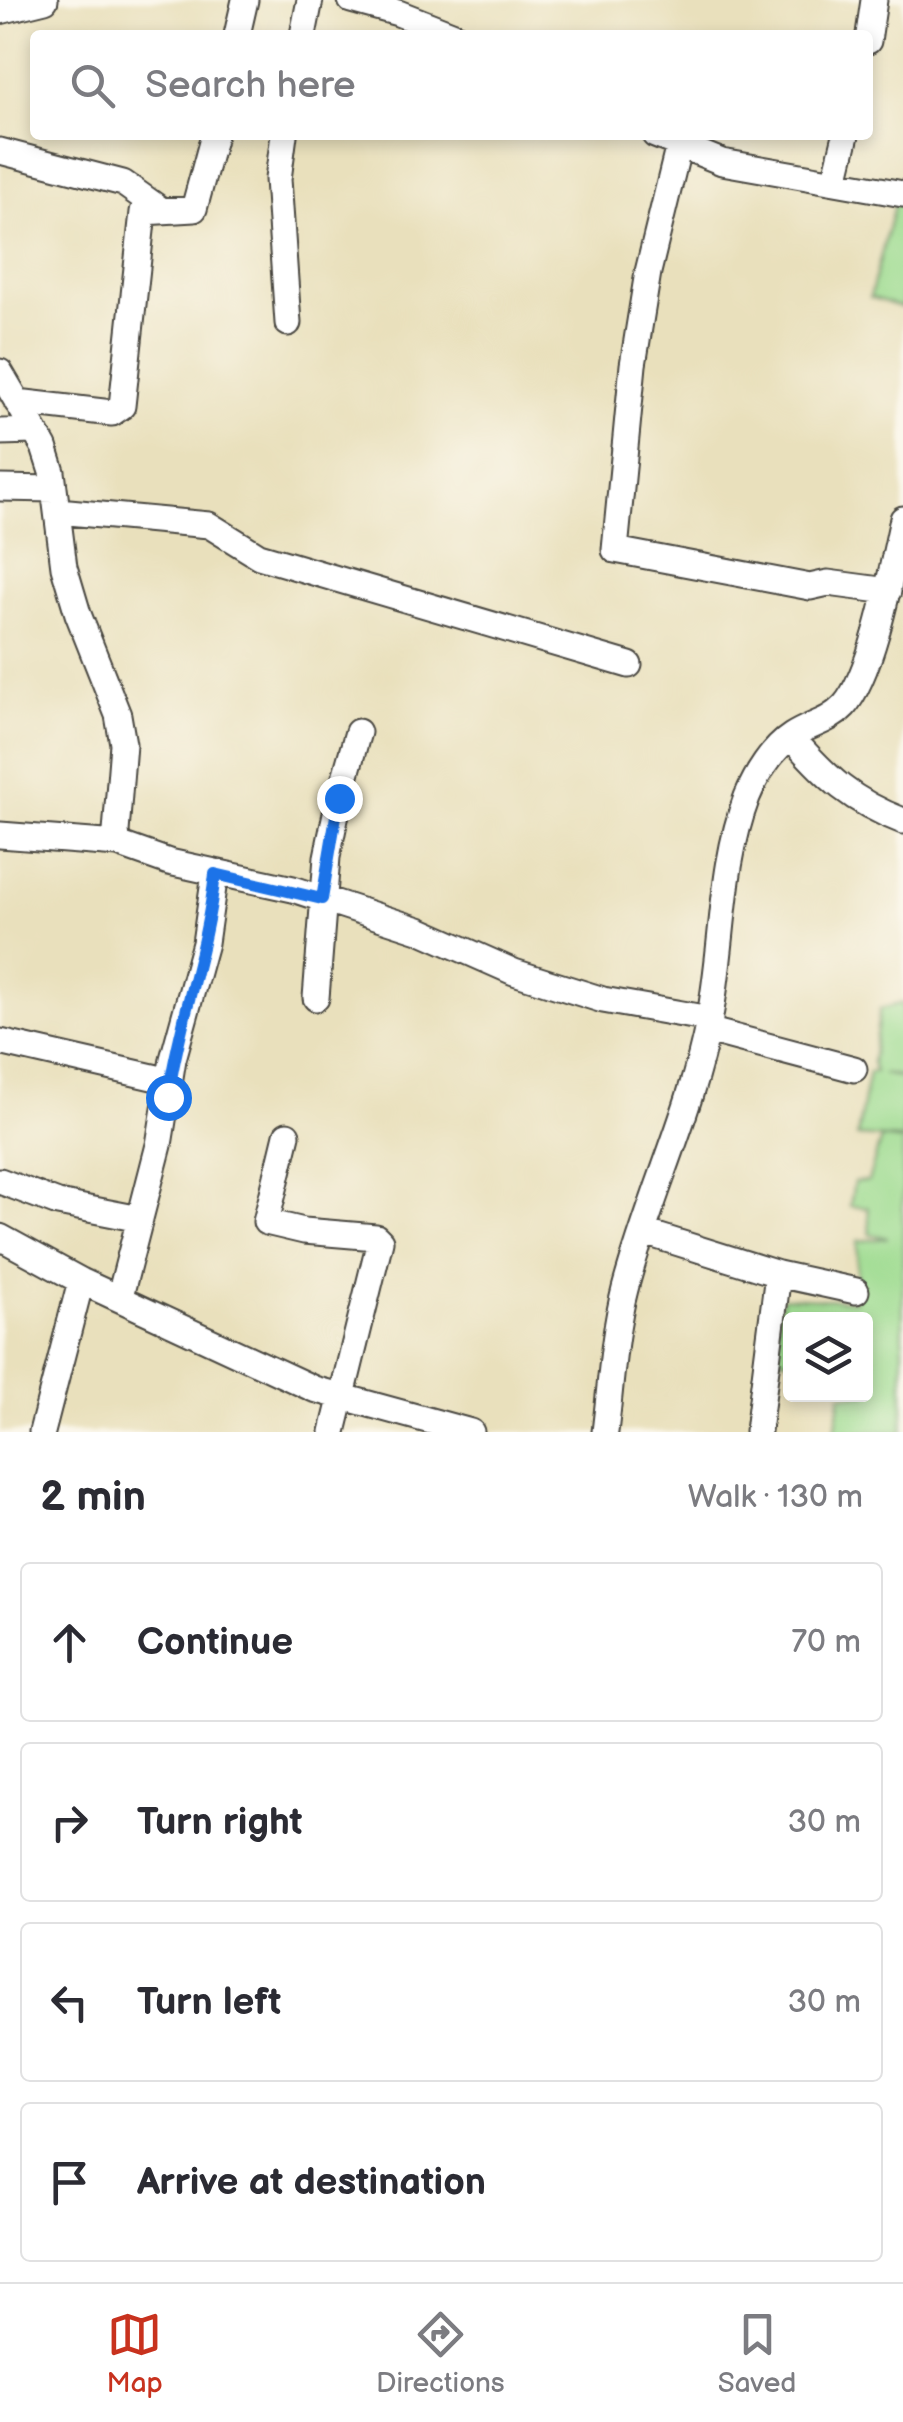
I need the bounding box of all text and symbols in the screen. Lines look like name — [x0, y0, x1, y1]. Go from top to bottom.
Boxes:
search box — [30, 30, 873, 140]
icon: search — [65, 58, 120, 113]
text: Search here — [145, 63, 356, 108]
route end — [317, 776, 363, 822]
route start — [146, 1075, 192, 1121]
map controls — [783, 1312, 873, 1402]
button: layers — [783, 1312, 873, 1402]
text: 2 min — [40, 1472, 146, 1523]
text: Walk · 130 m — [688, 1478, 863, 1517]
icon: ahead — [42, 1615, 97, 1670]
text: Continue — [137, 1620, 293, 1665]
text: 70 m — [791, 1623, 861, 1662]
icon: right — [42, 1795, 97, 1850]
text: Turn right — [137, 1800, 302, 1845]
text: 30 m — [787, 1803, 861, 1842]
icon: left — [42, 1975, 97, 2030]
text: Turn left — [137, 1980, 281, 2025]
text: 30 m — [787, 1983, 861, 2022]
icon: arrive — [42, 2155, 97, 2210]
text: Arrive at destination — [137, 2160, 486, 2205]
tab: Map — [107, 2307, 163, 2400]
tab: Directions — [376, 2307, 505, 2400]
tab: Saved — [718, 2307, 796, 2400]

